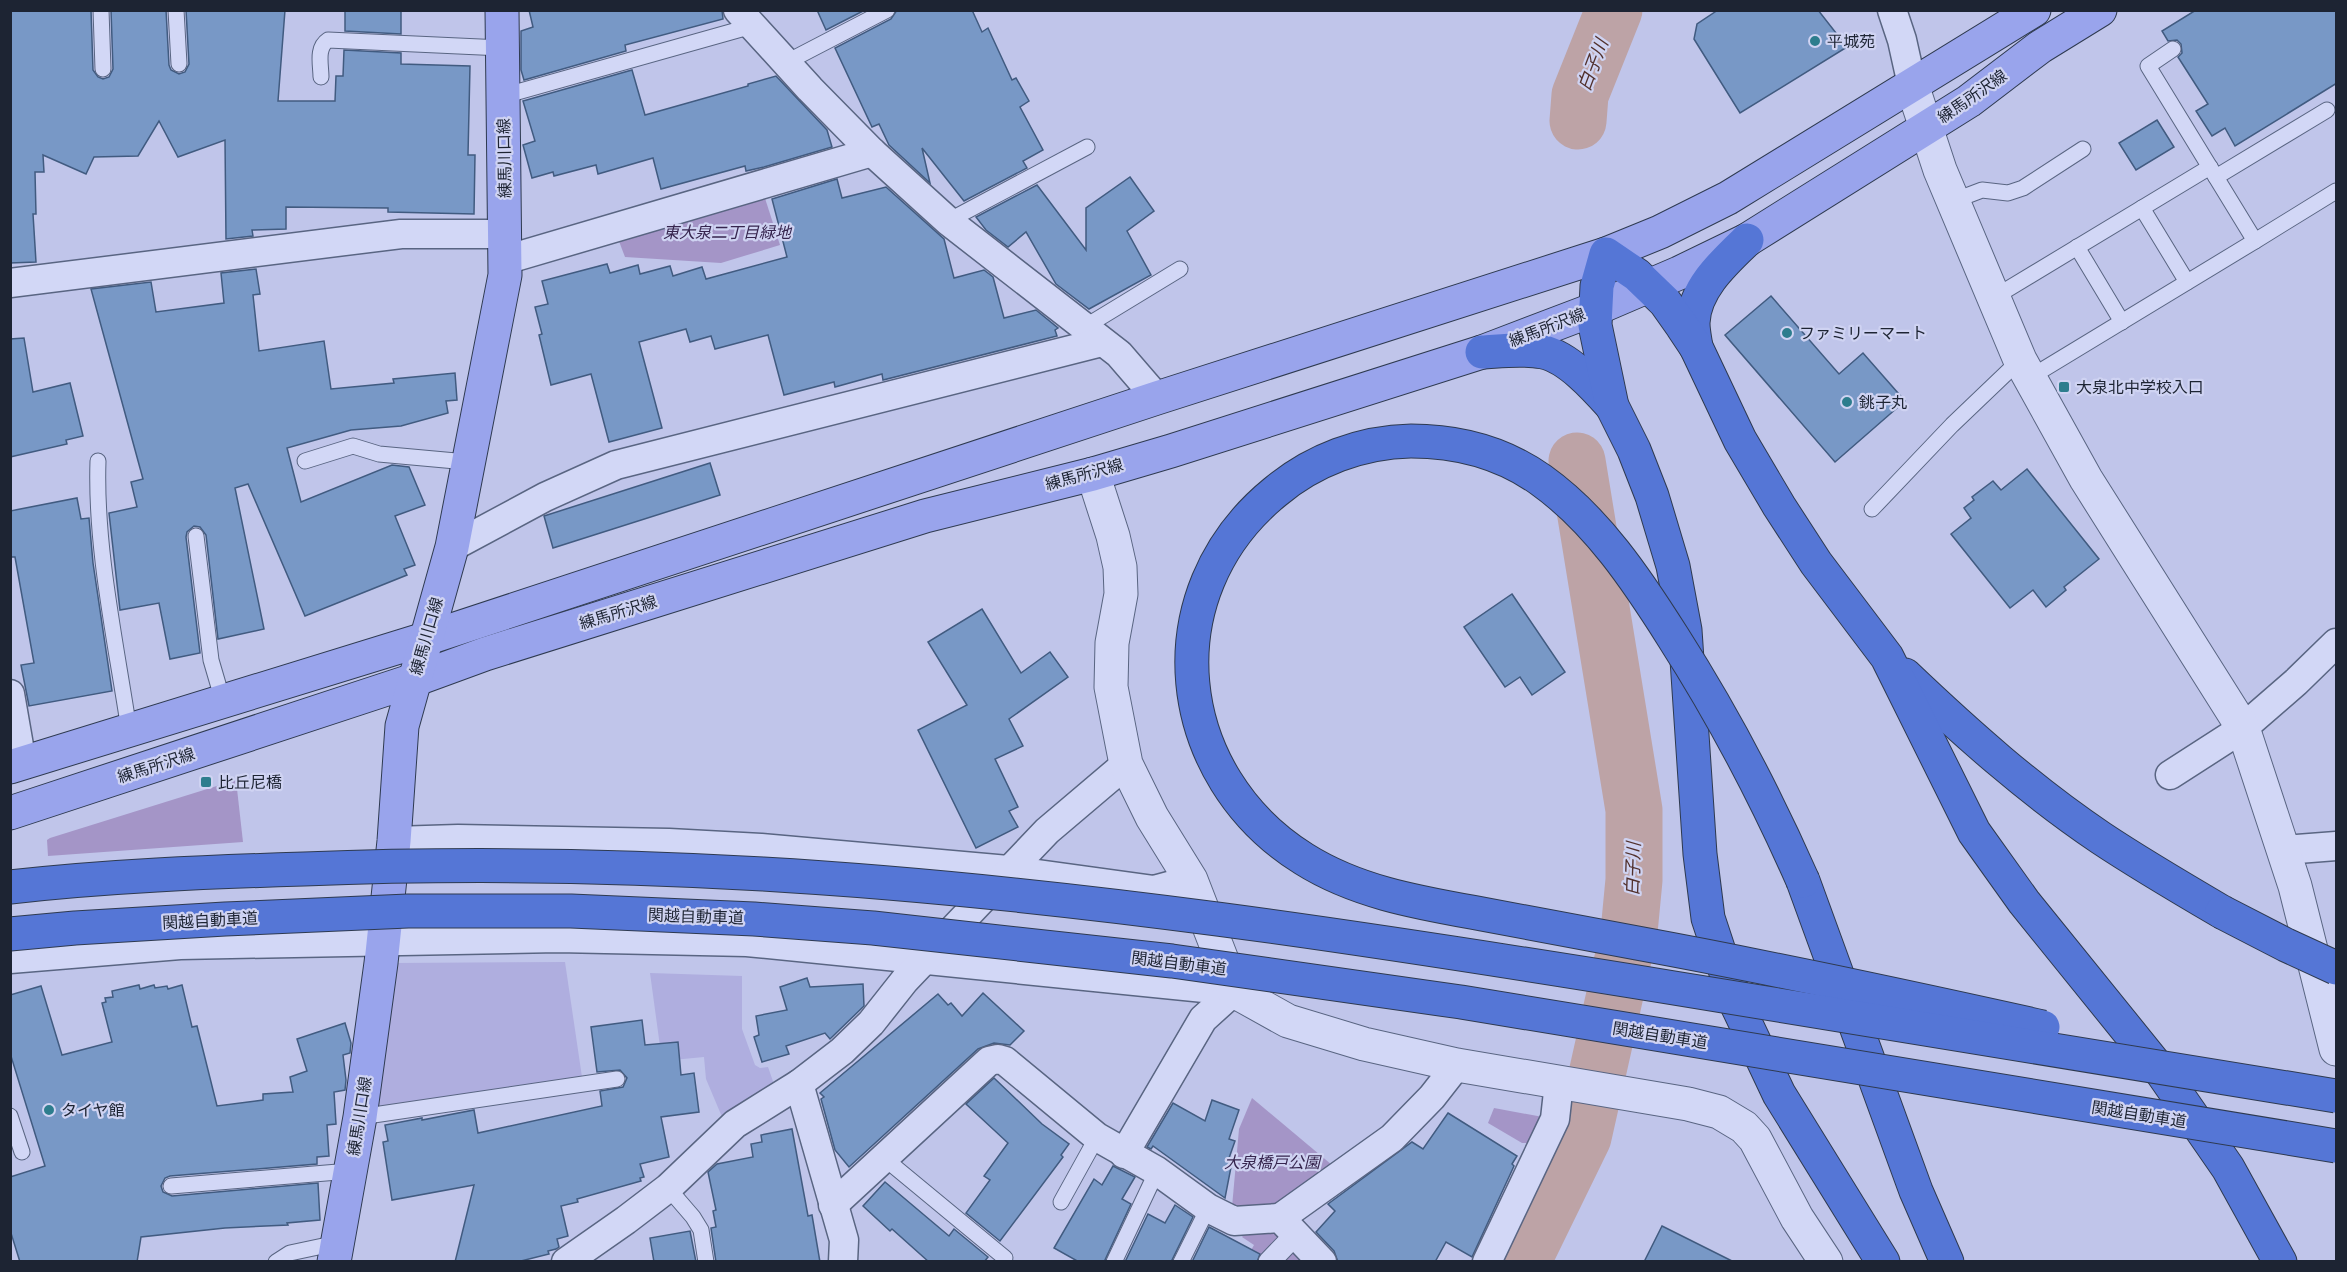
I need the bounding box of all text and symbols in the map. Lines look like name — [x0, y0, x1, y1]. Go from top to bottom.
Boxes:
place label: 平城苑 — [1827, 31, 1875, 51]
water label: 白子川 — [1573, 34, 1614, 94]
marker: 平城苑 — [1808, 34, 1822, 48]
street label: 練馬所沢線 — [1933, 65, 2011, 127]
street label: 練馬川口線 — [493, 118, 515, 198]
park label: 東大泉二丁目緑地 — [663, 222, 793, 242]
street label: 練馬所沢線 — [1506, 303, 1588, 351]
place label: ファミリーマート — [1799, 323, 1927, 343]
marker: ファミリーマート — [1780, 326, 1794, 340]
place label: 大泉北中学校入口 — [2076, 377, 2204, 397]
marker: 大泉北中学校入口 — [2057, 380, 2071, 394]
place label: 銚子丸 — [1859, 392, 1907, 412]
marker: 銚子丸 — [1840, 395, 1854, 409]
street label: 練馬所沢線 — [1043, 454, 1125, 494]
street label: 練馬所沢線 — [577, 591, 659, 633]
street label: 練馬川口線 — [405, 595, 447, 677]
street label: 練馬所沢線 — [115, 743, 197, 787]
place label: 比丘尼橋 — [218, 772, 282, 792]
marker: 比丘尼橋 — [199, 775, 213, 789]
water label: 白子川 — [1621, 840, 1645, 896]
street label: 関越自動車道 — [648, 904, 744, 928]
street label: 関越自動車道 — [162, 908, 258, 932]
street label: 関越自動車道 — [1130, 947, 1228, 979]
street label: 関越自動車道 — [1611, 1018, 1709, 1052]
street label: 練馬川口線 — [343, 1075, 375, 1157]
street label: 関越自動車道 — [2090, 1097, 2188, 1131]
place label: タイヤ館 — [61, 1100, 125, 1120]
marker: タイヤ館 — [42, 1103, 56, 1117]
park label: 大泉橋戸公園 — [1224, 1152, 1322, 1172]

